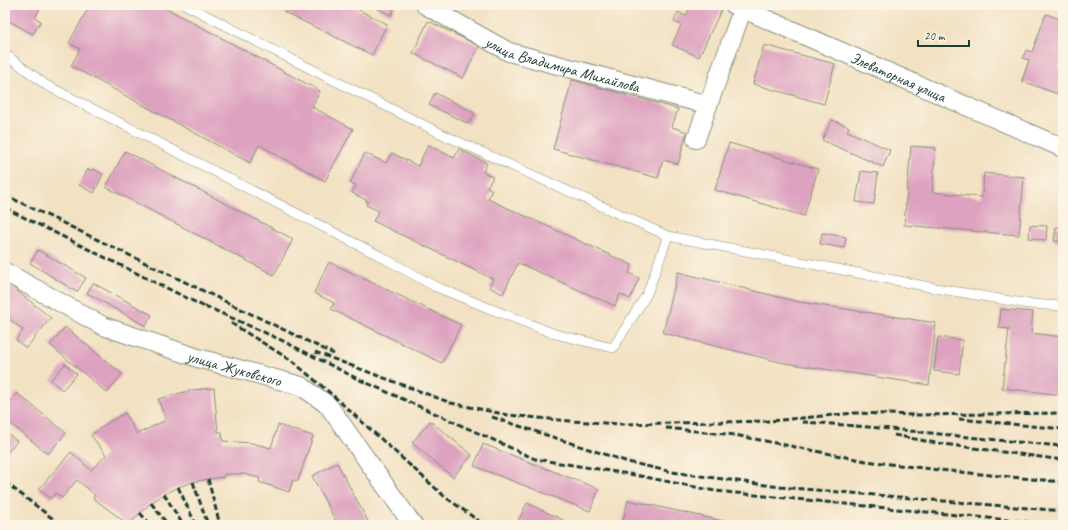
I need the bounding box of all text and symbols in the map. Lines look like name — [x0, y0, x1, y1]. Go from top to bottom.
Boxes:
scale bar — [918, 22, 969, 48]
text: 20 m — [924, 28, 946, 44]
street label: улица Владимира Михайлова — [481, 31, 643, 98]
street label: Элеваторная улица — [847, 48, 950, 107]
street label: улица Жуковского — [184, 346, 285, 392]

